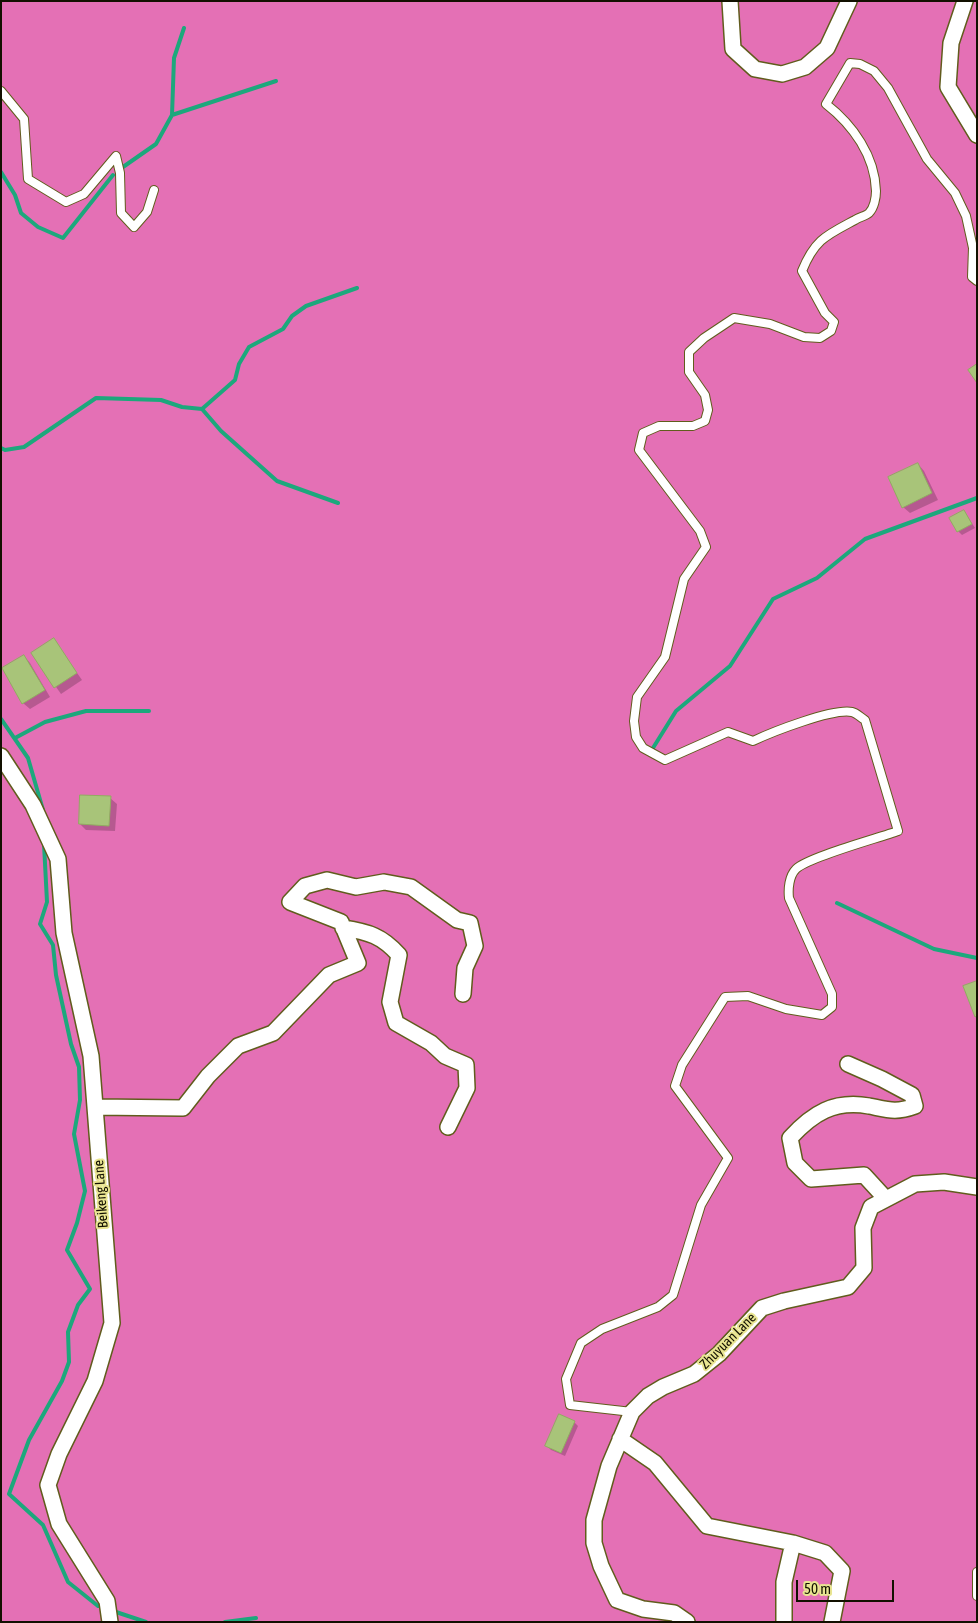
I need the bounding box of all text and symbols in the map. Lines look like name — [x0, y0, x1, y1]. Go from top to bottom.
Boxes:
street label: Beikeng Lane — [90, 1159, 112, 1229]
street label: Zhuyuan Lane — [696, 1309, 760, 1373]
scale bar — [798, 1570, 896, 1602]
text: 50 m — [804, 1580, 831, 1597]

